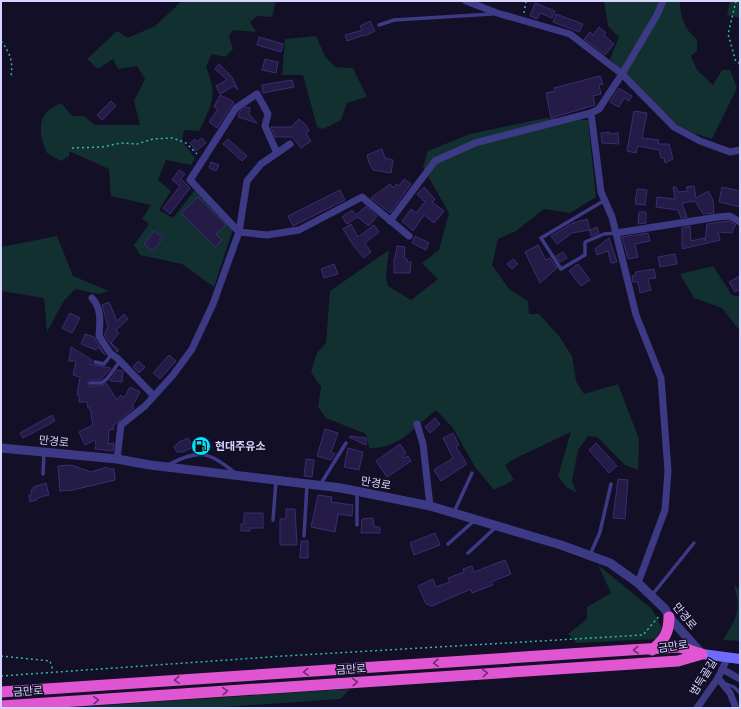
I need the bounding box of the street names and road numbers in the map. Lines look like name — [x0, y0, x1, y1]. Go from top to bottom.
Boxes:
street label: 만경로 — [38, 432, 70, 451]
street label: 만경로 — [360, 473, 392, 494]
street label: 만경로 — [669, 600, 700, 633]
street label: 금만로 — [657, 637, 689, 656]
street label: 범득골길 — [686, 656, 721, 698]
street label: 금만로 — [335, 661, 367, 678]
street label: 금만로 — [12, 683, 44, 700]

